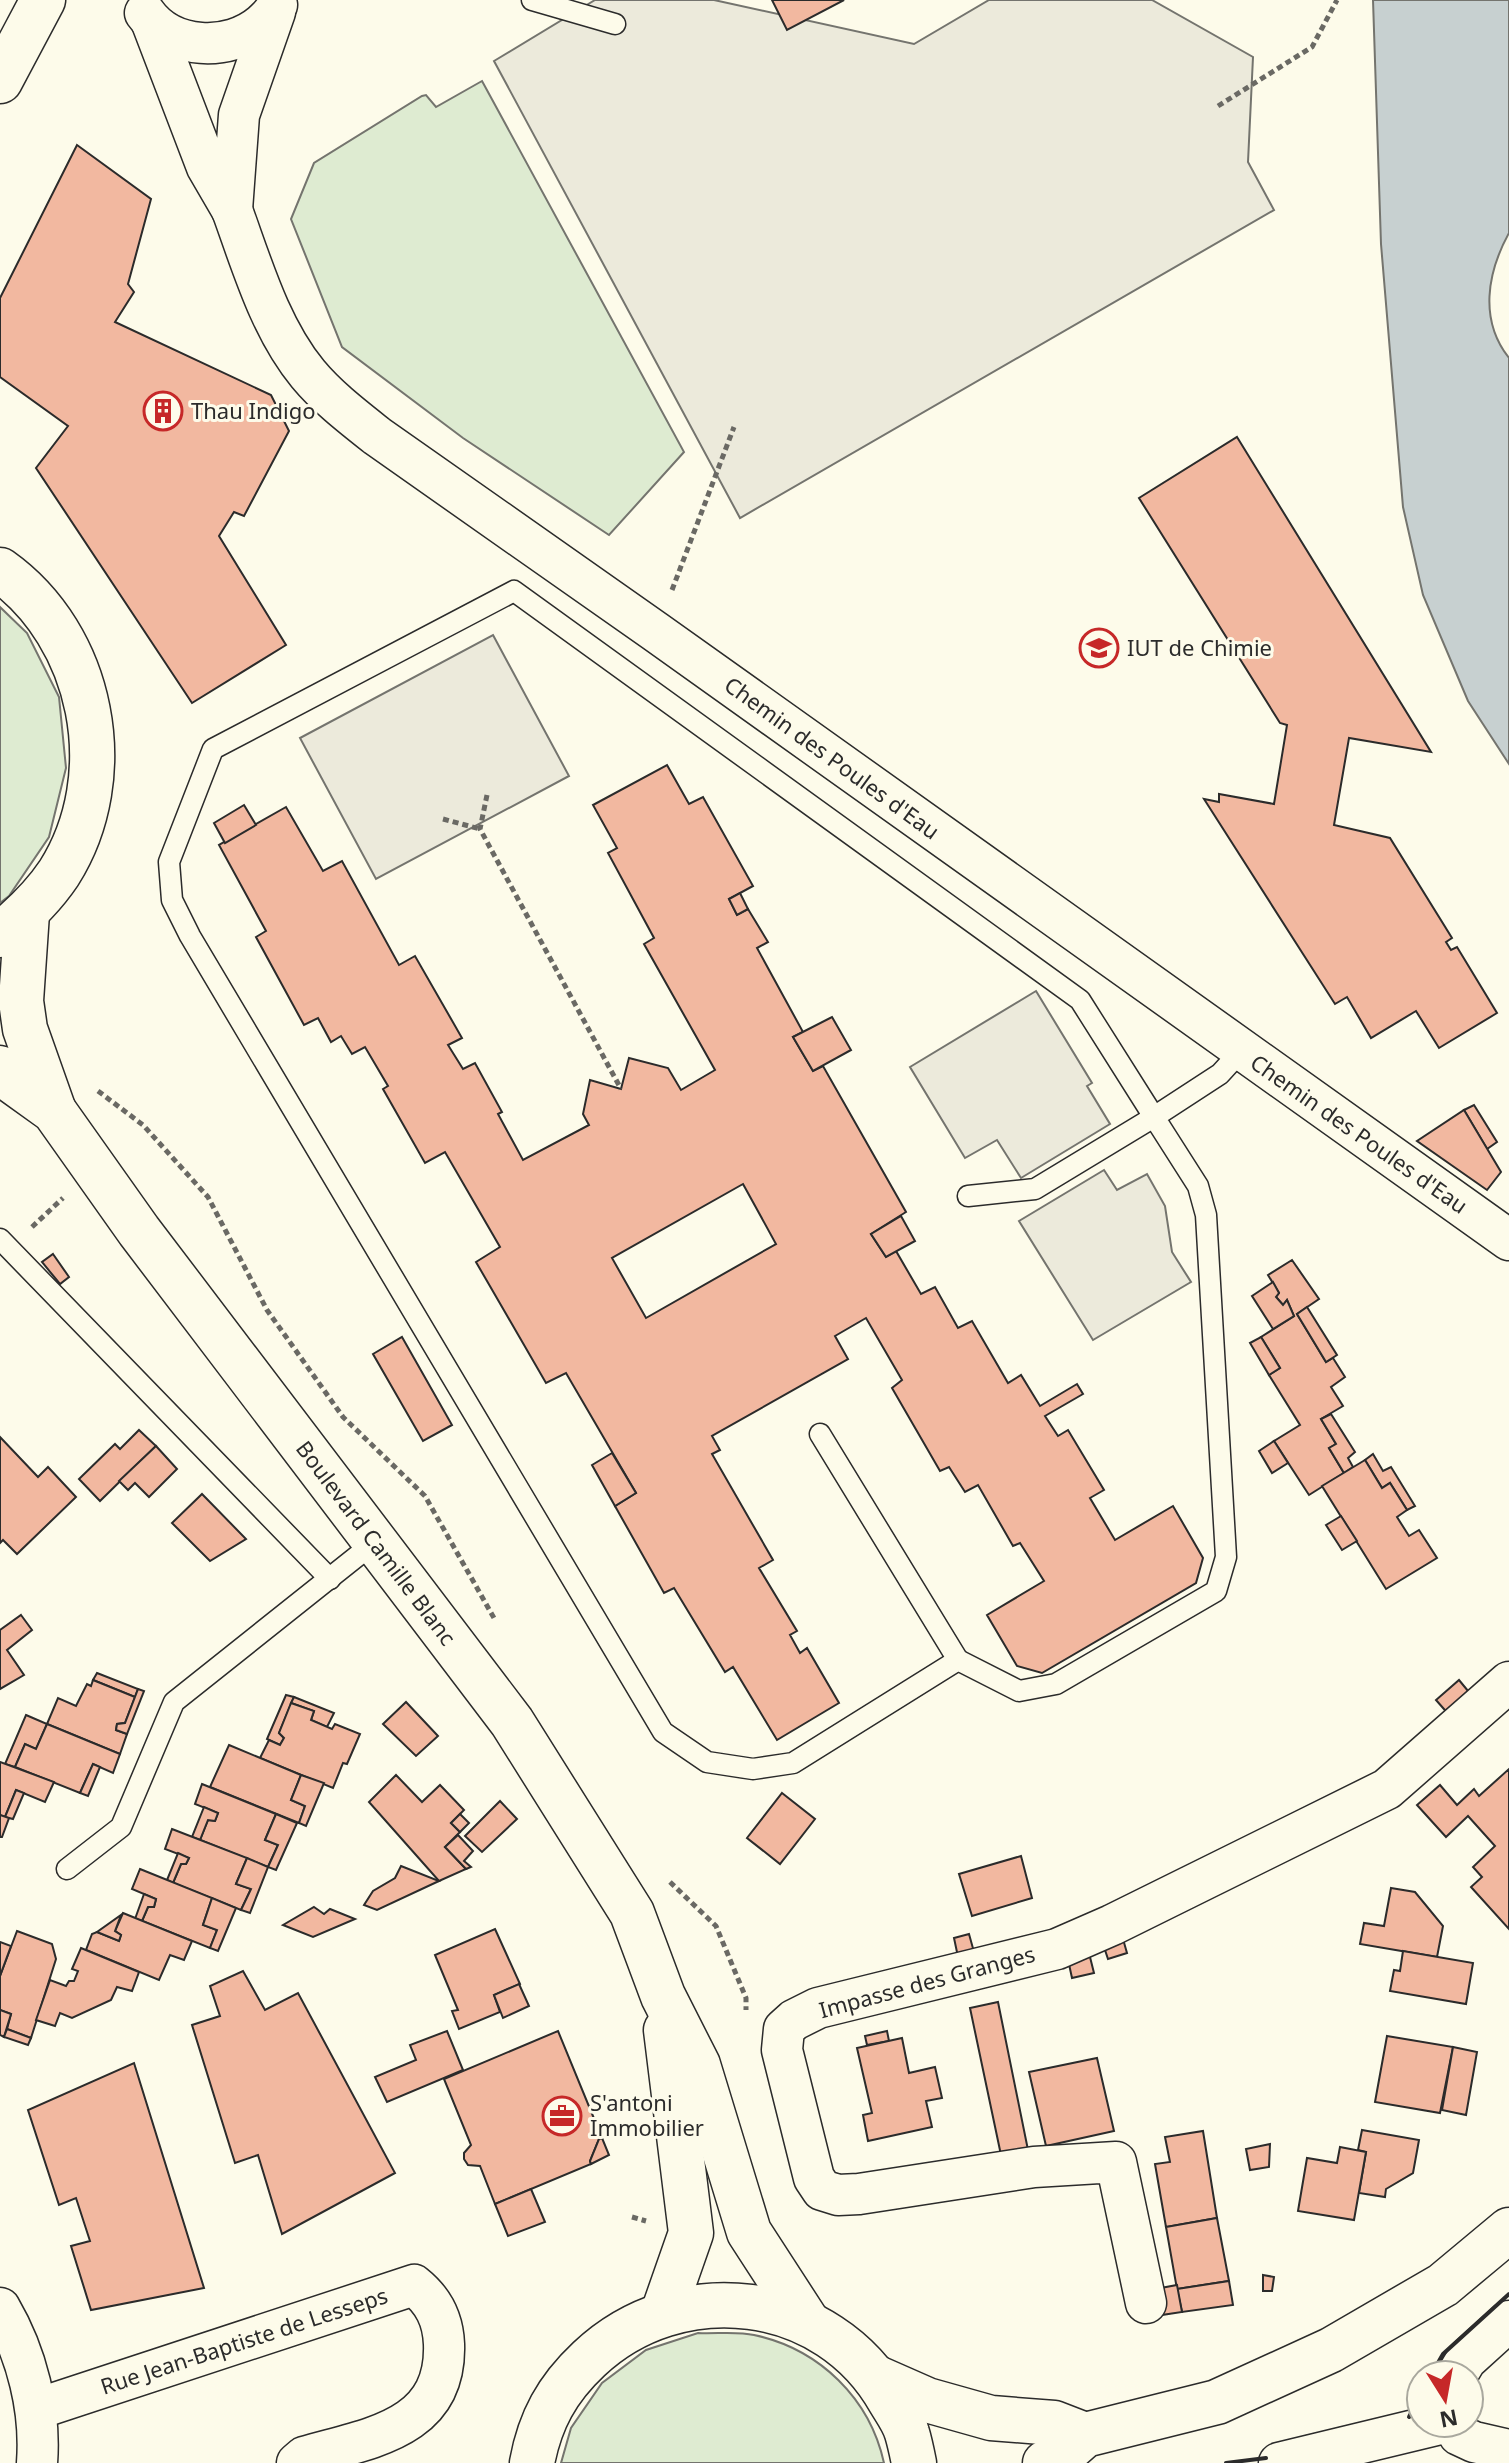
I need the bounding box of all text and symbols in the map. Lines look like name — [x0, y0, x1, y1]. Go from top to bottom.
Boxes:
building icon: Thau Indigo — [142, 390, 184, 432]
place label: Thau Indigo — [191, 395, 316, 425]
school or university icon: IUT de Chimie — [1078, 627, 1120, 669]
place label: IUT de Chimie — [1127, 632, 1272, 662]
street label: Chemin des Poules d'Eau — [719, 669, 946, 845]
street label: Chemin des Poules d'Eau — [1245, 1047, 1474, 1220]
street label: Boulevard Camille Blanc — [290, 1434, 464, 1651]
street label: Impasse des Granges — [815, 1938, 1038, 2024]
place label: S'antoni Immobilier — [590, 2087, 704, 2142]
office icon: S'antoni Immobilier — [541, 2095, 583, 2137]
street label: Rue Jean-Baptiste de Lesseps — [96, 2279, 391, 2401]
north arrow — [1405, 2359, 1485, 2439]
text: N — [1437, 2403, 1461, 2436]

